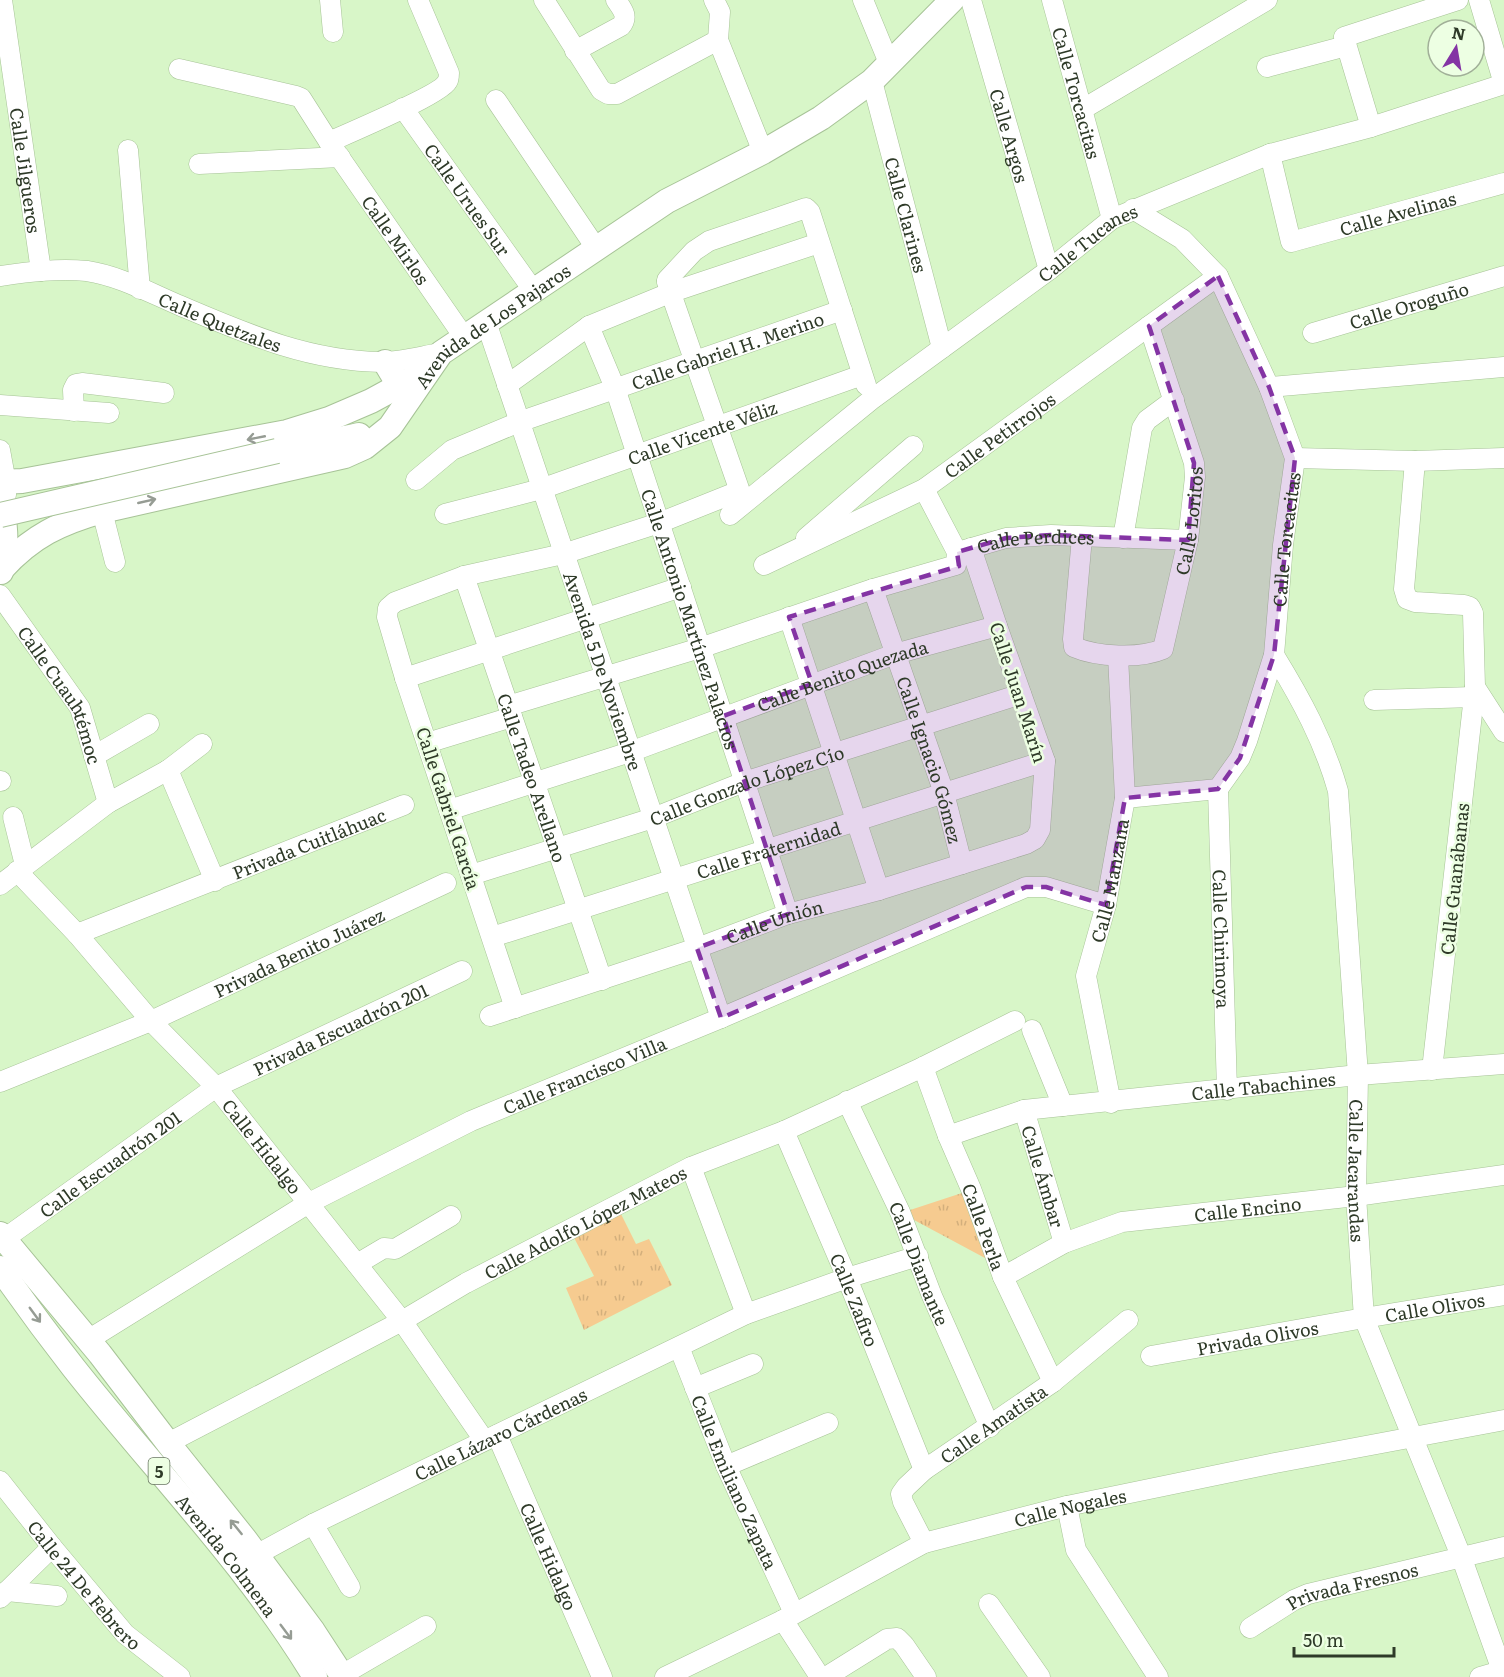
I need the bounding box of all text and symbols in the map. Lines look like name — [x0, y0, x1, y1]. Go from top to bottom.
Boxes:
north arrow — [1426, 18, 1486, 78]
text: N — [1450, 19, 1468, 45]
street label: Calle Torcacitas — [1046, 24, 1108, 162]
street label: Calle Argos — [984, 85, 1036, 186]
street label: Calle Jilgueros — [4, 106, 49, 235]
street label: Calle Urues Sur — [419, 137, 518, 261]
street label: Calle Clarines — [879, 154, 935, 275]
street label: Calle Avelinas — [1336, 184, 1459, 241]
street label: Calle Mirlos — [356, 189, 437, 289]
street label: Calle Tucanes — [1032, 197, 1141, 288]
street label: Avenida de Los Pajaros — [407, 256, 575, 393]
street label: Calle Oroguño — [1346, 274, 1472, 335]
street label: Calle Quetzales — [154, 284, 285, 358]
street label: Calle Gabriel H. Merino — [627, 304, 827, 396]
street label: Calle Petirrojos — [938, 385, 1060, 484]
street label: Calle Vicente Véliz — [623, 393, 781, 471]
one-way arrow — [247, 433, 266, 444]
street label: Calle Loritos — [1167, 466, 1209, 577]
street label: Calle Torcacitas — [1264, 470, 1306, 608]
street label: Calle Antonio Martínez Palacios — [635, 485, 746, 752]
one-way arrow — [136, 495, 156, 506]
street label: Calle Perdices — [973, 521, 1095, 559]
street label: Avenida 5 De Noviembre — [558, 568, 650, 774]
street label: Calle Juan Marín — [984, 618, 1054, 766]
street label: Calle Cuauhtémoc — [12, 620, 109, 767]
street label: Calle Benito Quezada — [753, 632, 931, 718]
street label: Calle Ignacio Gómez — [891, 672, 970, 846]
street label: Calle Tadeo Arellano — [491, 689, 574, 866]
street label: Calle Gabriel García — [410, 723, 488, 893]
street label: Calle Gonzalo López Cío — [645, 738, 847, 832]
street label: Privada Cuitláhuac — [228, 800, 389, 885]
street label: Calle Guanábanas — [1433, 802, 1475, 956]
street label: Calle Fraternidad — [693, 813, 844, 885]
street label: Calle Manzana — [1083, 816, 1135, 945]
street label: Calle Chirimoya — [1207, 869, 1238, 1009]
street label: Calle Unión — [722, 892, 826, 950]
street label: Privada Benito Juárez — [209, 900, 389, 1003]
street label: Privada Escuadrón 201 — [248, 976, 432, 1081]
street label: Calle Francisco Villa — [498, 1029, 670, 1120]
street label: Calle Tabachines — [1190, 1064, 1337, 1106]
street label: Calle Hidalgo — [216, 1092, 309, 1199]
street label: Calle Jacarandas — [1342, 1099, 1372, 1243]
street label: Calle Escuadrón 201 — [33, 1103, 186, 1223]
street label: Calle Ámbar — [1016, 1122, 1072, 1231]
street label: Calle Adolfo López Mateos — [479, 1158, 691, 1285]
street label: Calle Perla — [956, 1179, 1013, 1274]
street label: Calle Encino — [1193, 1189, 1303, 1227]
street label: Calle Diamante — [883, 1197, 957, 1330]
street label: Calle Zafiro — [824, 1248, 887, 1350]
street label: Calle Olivos — [1383, 1285, 1487, 1328]
one-way arrow — [28, 1307, 41, 1323]
street label: Privada Olivos — [1194, 1313, 1320, 1361]
street label: Calle Amatista — [934, 1377, 1052, 1469]
street label: Calle Lázaro Cárdenas — [409, 1380, 591, 1487]
street label: Calle Emiliano Zapata — [686, 1390, 785, 1574]
road number: 5 — [148, 1458, 170, 1484]
street label: Calle Nogales — [1011, 1481, 1128, 1533]
street label: Avenida Colmena — [170, 1487, 285, 1622]
street label: Calle Hidalgo — [514, 1498, 585, 1614]
street label: Calle 24 De Febrero — [22, 1514, 147, 1656]
one-way arrow — [229, 1519, 242, 1535]
street label: Privada Fresnos — [1280, 1555, 1421, 1616]
scale bar — [1294, 1620, 1394, 1658]
one-way arrow — [280, 1624, 293, 1640]
text: 50 m — [1303, 1626, 1344, 1653]

